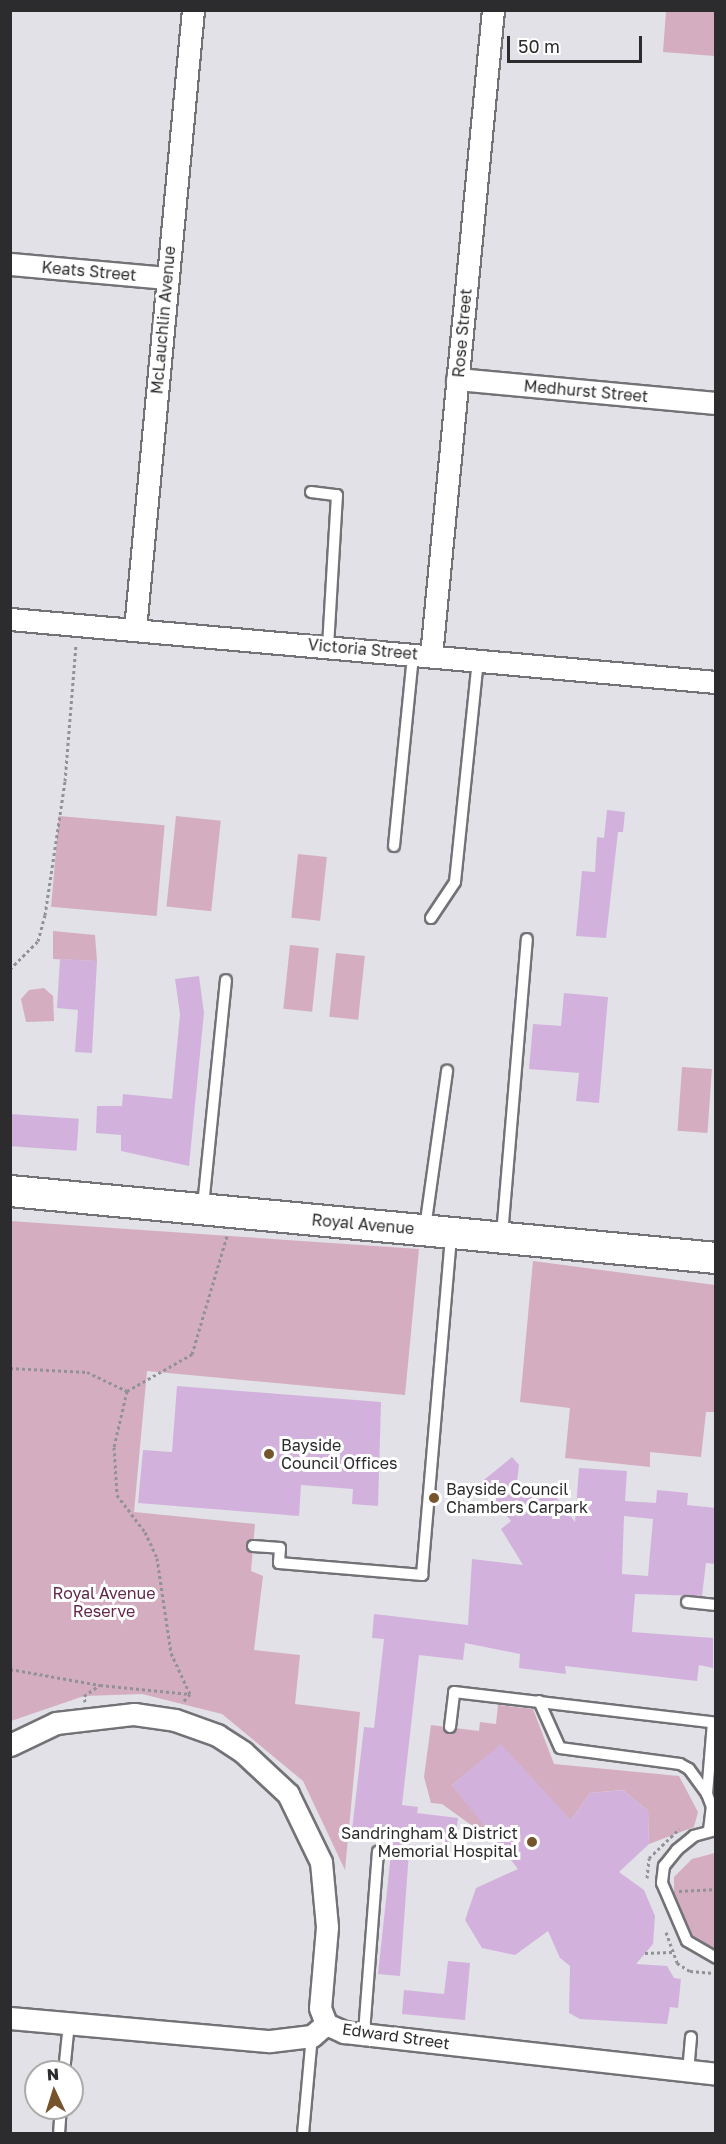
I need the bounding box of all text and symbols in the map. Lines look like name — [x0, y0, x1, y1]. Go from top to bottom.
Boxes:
scale bar — [510, 24, 645, 62]
text: 50 m — [518, 35, 560, 57]
street label: McLauchlin Avenue — [147, 245, 179, 395]
street label: Keats Street — [41, 257, 137, 285]
street label: Rose Street — [449, 288, 475, 378]
street label: Medhurst Street — [523, 376, 649, 406]
street label: Victoria Street — [307, 635, 419, 663]
street label: Royal Avenue — [311, 1210, 415, 1238]
place label: Bayside Council Offices — [281, 1435, 398, 1473]
marker: Bayside Council Offices — [262, 1447, 276, 1461]
place label: Bayside Council Chambers Carpark — [446, 1479, 588, 1517]
marker: Bayside Council Chambers Carpark — [427, 1491, 441, 1505]
park label: Royal Avenue Reserve — [52, 1583, 156, 1621]
place label: Sandringham & District Memorial Hospital — [341, 1823, 518, 1861]
marker: Sandringham & District Memorial Hospital — [523, 1833, 541, 1851]
street label: Edward Street — [341, 2019, 451, 2053]
north arrow — [24, 2060, 84, 2120]
text: N — [46, 2064, 60, 2084]

